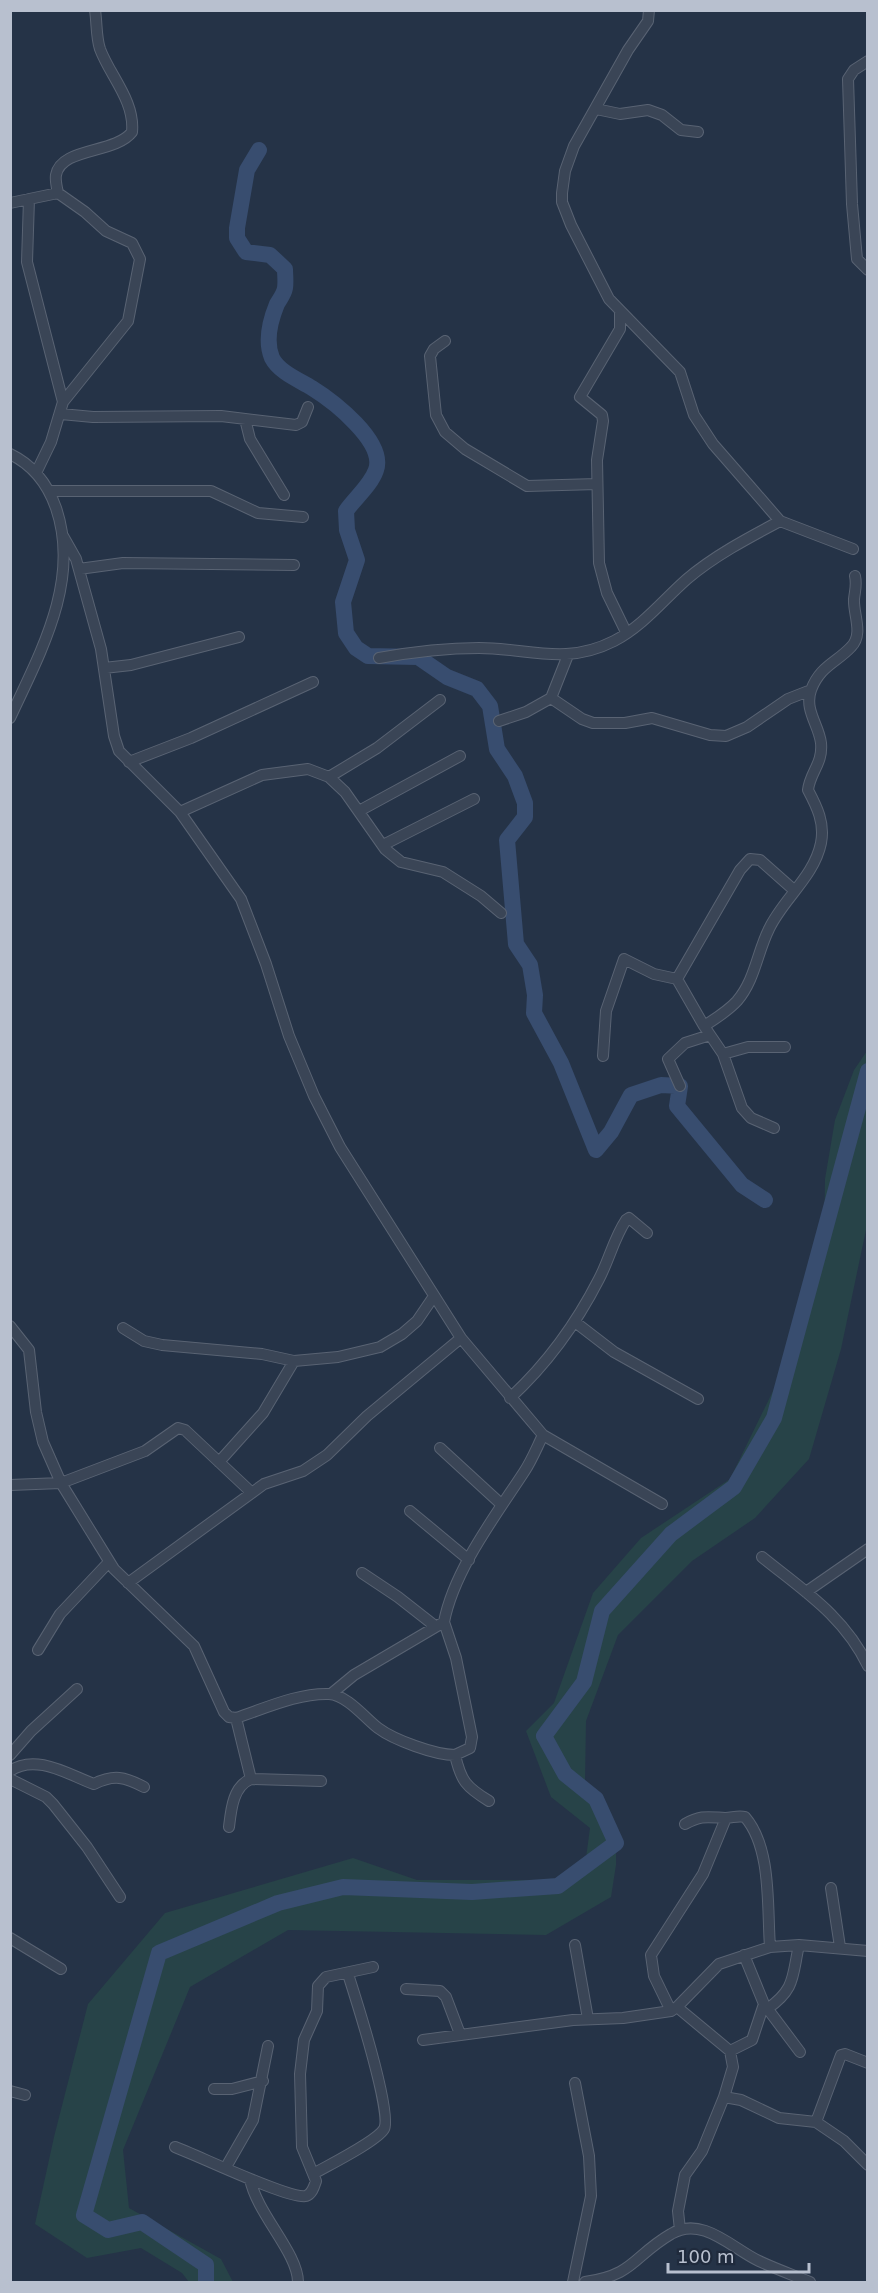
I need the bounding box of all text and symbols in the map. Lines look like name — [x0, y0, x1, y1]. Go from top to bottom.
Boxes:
scale bar — [668, 2236, 809, 2274]
text: 100 m — [677, 2246, 735, 2267]

